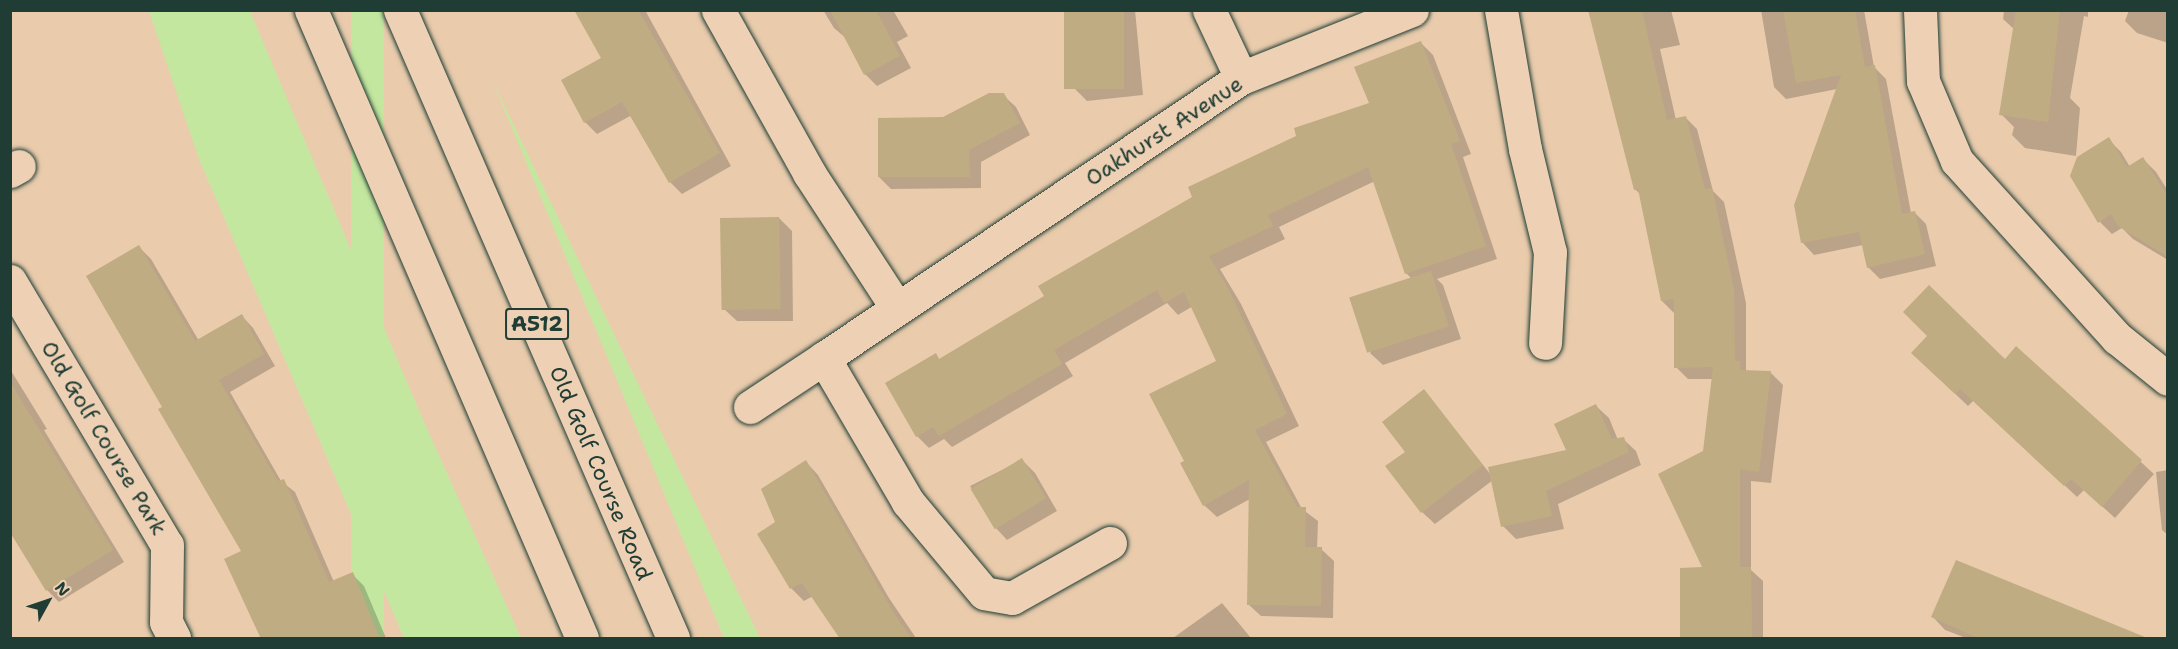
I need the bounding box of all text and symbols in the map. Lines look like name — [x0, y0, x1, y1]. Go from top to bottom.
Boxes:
street label: Oakhurst Avenue — [1080, 70, 1248, 192]
road number: A512 — [504, 306, 570, 342]
street label: Old Golf Course Park — [36, 336, 172, 540]
street label: Old Golf Course Road — [544, 362, 658, 584]
north arrow — [18, 571, 78, 631]
text: N — [50, 577, 74, 601]

